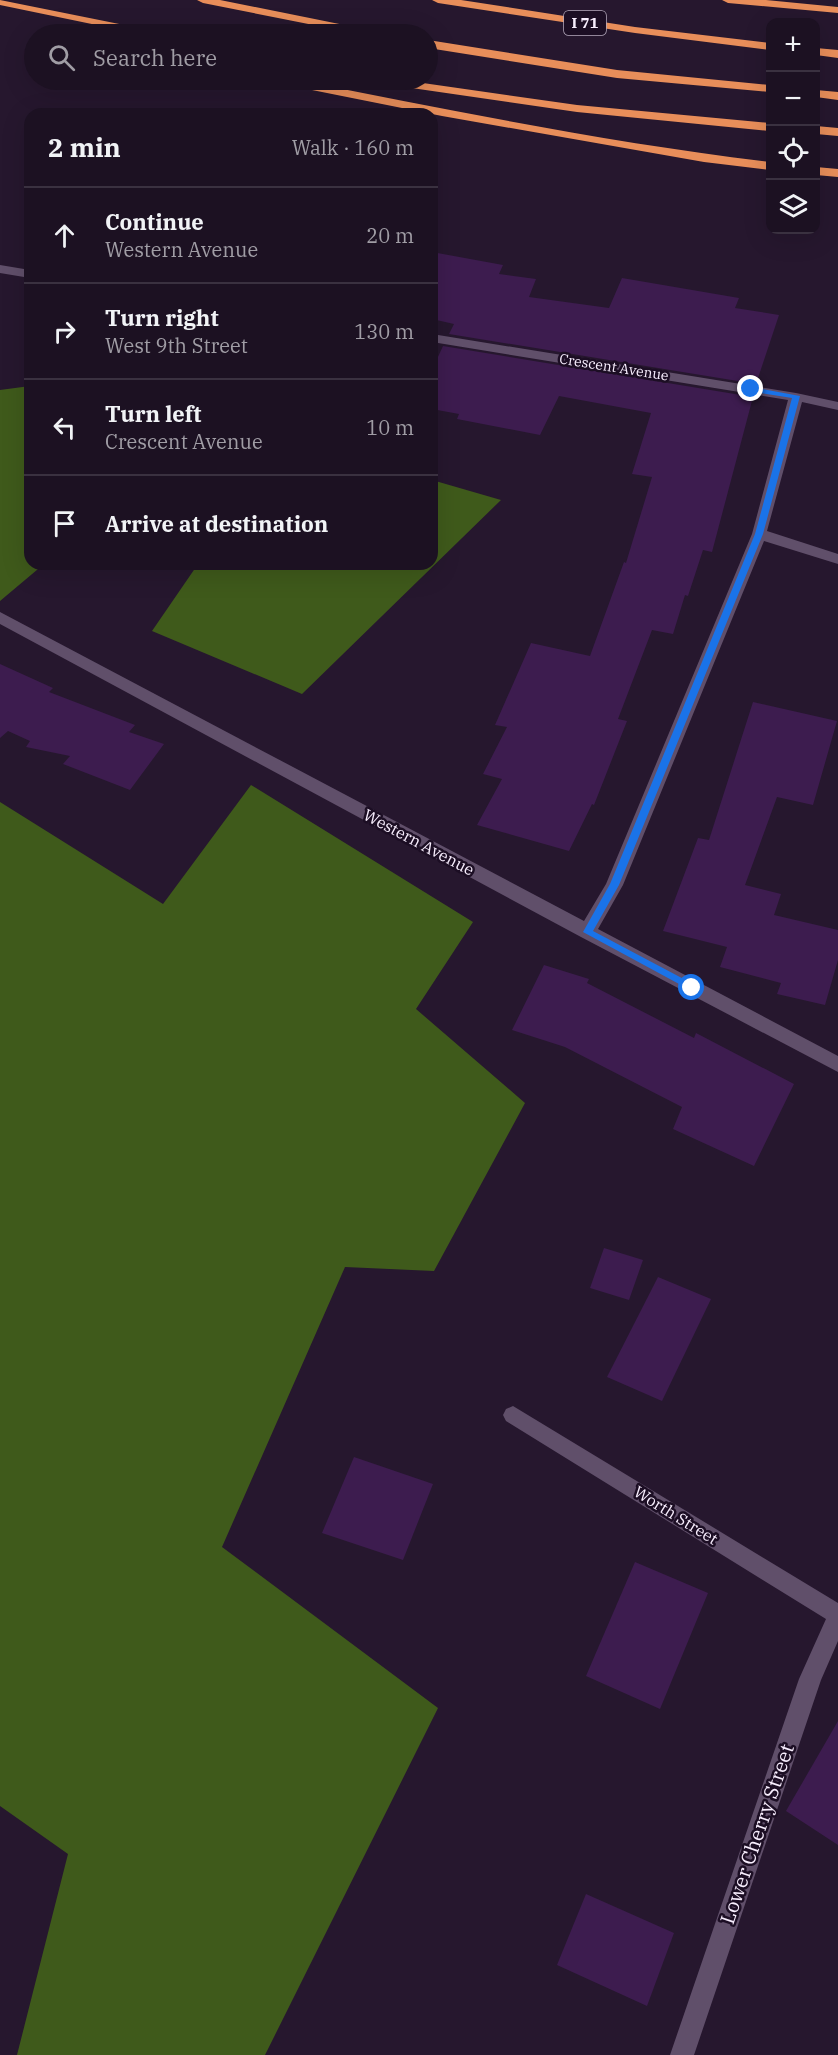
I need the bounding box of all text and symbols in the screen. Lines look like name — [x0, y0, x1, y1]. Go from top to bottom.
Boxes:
road number: I 71 — [564, 11, 606, 35]
map controls — [766, 18, 820, 234]
button: + — [766, 18, 820, 72]
search box — [24, 24, 438, 90]
icon: search — [45, 41, 78, 74]
text: Search here — [93, 43, 217, 72]
button: − — [766, 72, 820, 126]
button: locate — [766, 126, 820, 180]
text: 2 min — [48, 130, 121, 164]
text: Walk · 160 m — [292, 134, 414, 161]
button: layers — [766, 180, 820, 234]
text: Continue — [105, 207, 204, 236]
icon: ahead — [48, 219, 81, 252]
text: 20 m — [366, 222, 414, 249]
text: Western Avenue — [105, 236, 258, 263]
text: Turn right — [105, 303, 219, 332]
icon: right — [48, 315, 81, 348]
text: 130 m — [354, 318, 414, 345]
text: West 9th Street — [105, 332, 248, 359]
street label: Crescent Avenue — [558, 349, 670, 385]
route end — [737, 375, 763, 401]
text: Turn left — [105, 399, 201, 428]
icon: left — [48, 411, 81, 444]
text: 10 m — [366, 414, 414, 441]
text: Crescent Avenue — [105, 428, 263, 455]
icon: arrive — [48, 507, 81, 540]
text: Arrive at destination — [105, 509, 328, 538]
street label: Western Avenue — [360, 804, 478, 880]
route start — [678, 974, 704, 1000]
street label: Worth Street — [630, 1481, 722, 1549]
street label: Lower Cherry Street — [713, 1740, 800, 1927]

